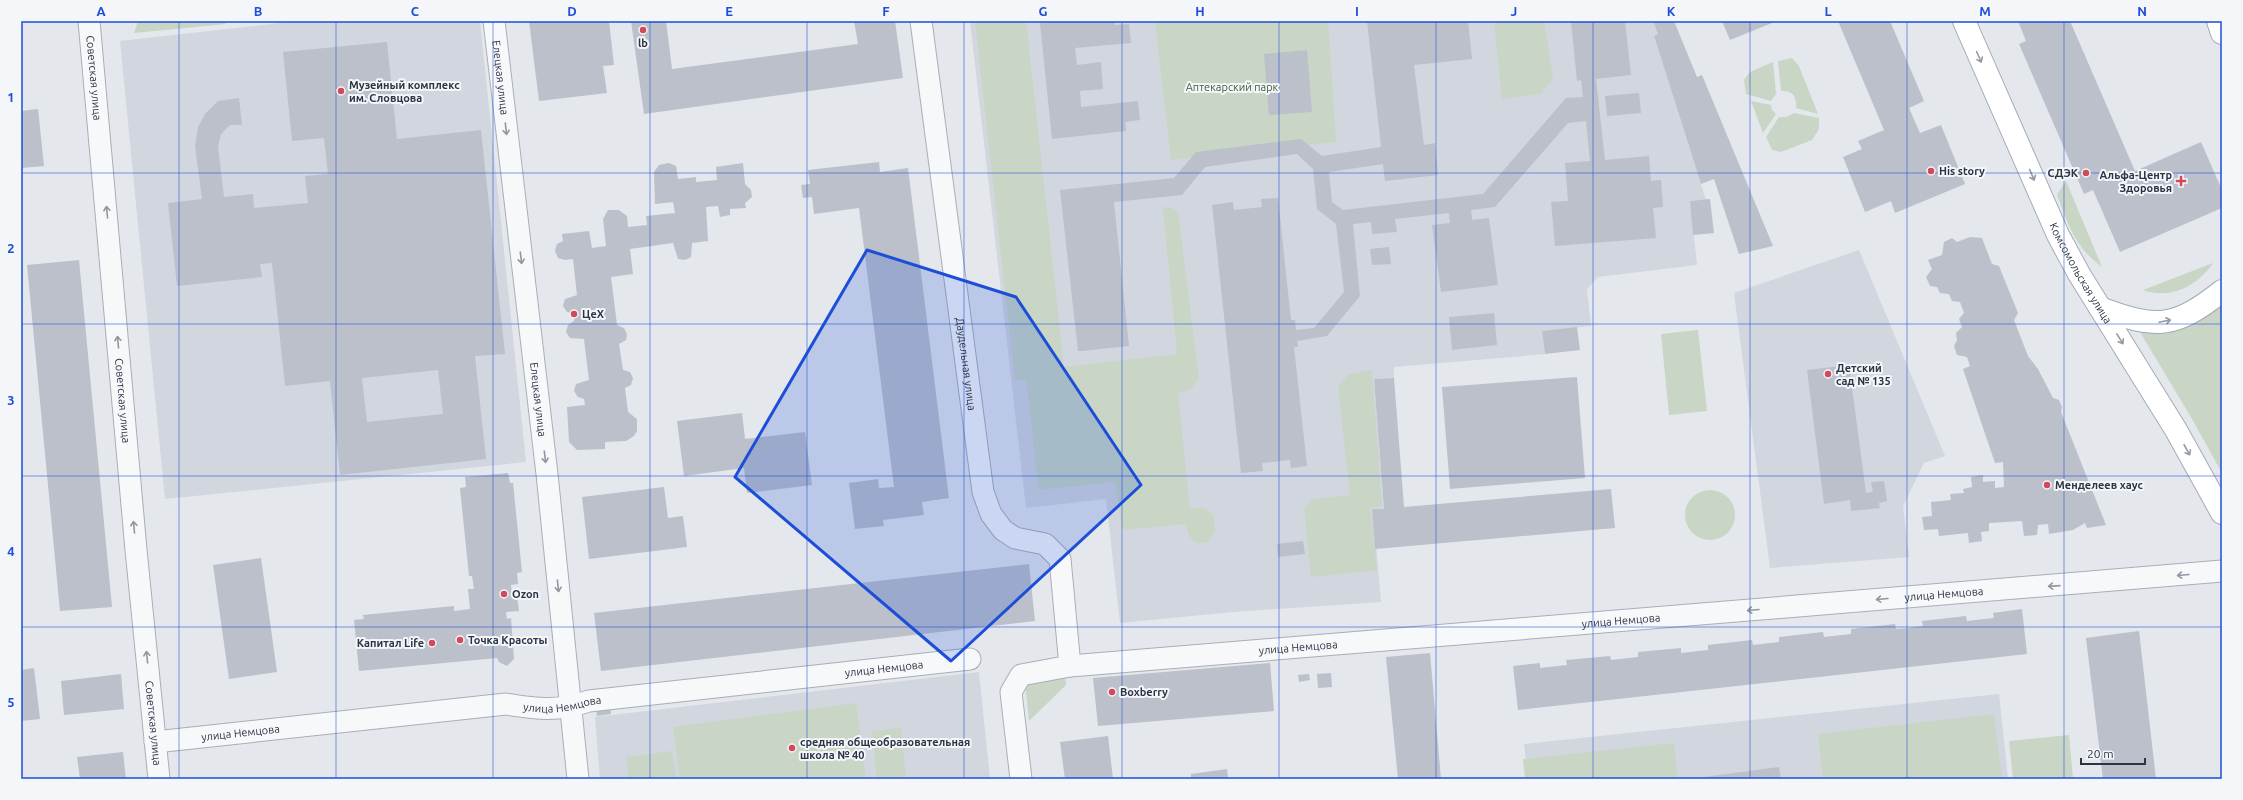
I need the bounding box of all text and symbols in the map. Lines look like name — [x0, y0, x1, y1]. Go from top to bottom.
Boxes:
text: A — [96, 4, 106, 18]
text: B — [254, 4, 263, 18]
text: C — [411, 4, 420, 18]
text: D — [567, 4, 577, 18]
text: E — [725, 4, 733, 18]
text: F — [882, 4, 890, 18]
text: G — [1039, 4, 1048, 18]
text: H — [1195, 4, 1205, 18]
text: I — [1355, 4, 1359, 18]
text: J — [1511, 4, 1517, 18]
text: K — [1667, 4, 1676, 18]
text: L — [1824, 4, 1832, 18]
text: M — [1979, 4, 1991, 18]
text: N — [2137, 4, 2147, 18]
marker: lb — [638, 25, 648, 35]
street label: Советская улица — [84, 35, 104, 121]
place label: lb — [638, 37, 648, 49]
street label: Елецкая улица — [490, 40, 511, 116]
one-way arrow — [1976, 50, 1984, 62]
place label: Музейный комплекс им. Словцова — [349, 79, 460, 104]
park label: Аптекарский парк — [1186, 81, 1279, 93]
marker: Музейный комплекс им. Словцова — [336, 86, 346, 96]
text: 1 — [7, 90, 15, 104]
one-way arrow — [502, 122, 510, 135]
place label: His story — [1939, 165, 1985, 177]
marker: His story — [1926, 166, 1936, 176]
place label: СДЭК — [2047, 167, 2079, 179]
marker: СДЭК — [2081, 168, 2091, 178]
one-way arrow — [2029, 169, 2037, 181]
place label: Альфа-Центр Здоровья — [2099, 169, 2172, 194]
marker: Альфа-Центр Здоровья — [2175, 175, 2187, 187]
one-way arrow — [103, 206, 110, 219]
street label: Комсомольская улица — [2047, 221, 2114, 326]
text: 2 — [7, 241, 15, 255]
one-way arrow — [518, 251, 525, 264]
place label: ЦеХ — [582, 308, 605, 320]
marker: ЦеХ — [569, 309, 579, 319]
street label: Даудельная улица — [954, 317, 978, 411]
one-way arrow — [2158, 317, 2171, 325]
one-way arrow — [2116, 333, 2124, 345]
one-way arrow — [114, 336, 122, 349]
street label: Советская улица — [113, 358, 132, 443]
street label: Елецкая улица — [528, 361, 549, 437]
place label: Детский сад № 135 — [1836, 362, 1891, 387]
marker: Детский сад № 135 — [1823, 369, 1833, 379]
text: 3 — [7, 393, 15, 407]
one-way arrow — [2184, 444, 2192, 456]
one-way arrow — [541, 450, 548, 463]
place label: Менделеев хаус — [2055, 479, 2143, 491]
marker: Менделеев хаус — [2042, 480, 2052, 490]
one-way arrow — [131, 521, 138, 534]
text: 4 — [7, 544, 15, 558]
one-way arrow — [2177, 571, 2190, 578]
one-way arrow — [554, 579, 562, 592]
one-way arrow — [2048, 582, 2061, 589]
street label: улица Немцова — [1904, 585, 1984, 603]
place label: Ozon — [512, 588, 539, 600]
marker: Ozon — [499, 589, 509, 599]
one-way arrow — [1876, 596, 1889, 603]
one-way arrow — [1747, 606, 1760, 613]
street label: улица Немцова — [1581, 611, 1661, 630]
place label: Точка Красоты — [468, 634, 548, 646]
marker: Точка Красоты — [455, 635, 465, 645]
place label: Капитал Life — [357, 637, 424, 649]
marker: Капитал Life — [427, 638, 437, 648]
street label: улица Немцова — [1258, 638, 1338, 656]
one-way arrow — [143, 651, 150, 664]
street label: улица Немцова — [844, 658, 924, 679]
street label: Советская улица — [143, 680, 164, 766]
place label: Boxberry — [1120, 686, 1168, 698]
marker: Boxberry — [1107, 687, 1117, 697]
street label: улица Немцова — [523, 694, 602, 715]
text: 5 — [7, 695, 15, 709]
street label: улица Немцова — [201, 723, 280, 743]
place label: средняя общеобразовательная школа № 40 — [800, 736, 970, 761]
scale bar — [2081, 740, 2145, 766]
marker: средняя общеобразовательная школа № 40 — [787, 743, 797, 753]
text: 20 m — [2087, 747, 2114, 760]

